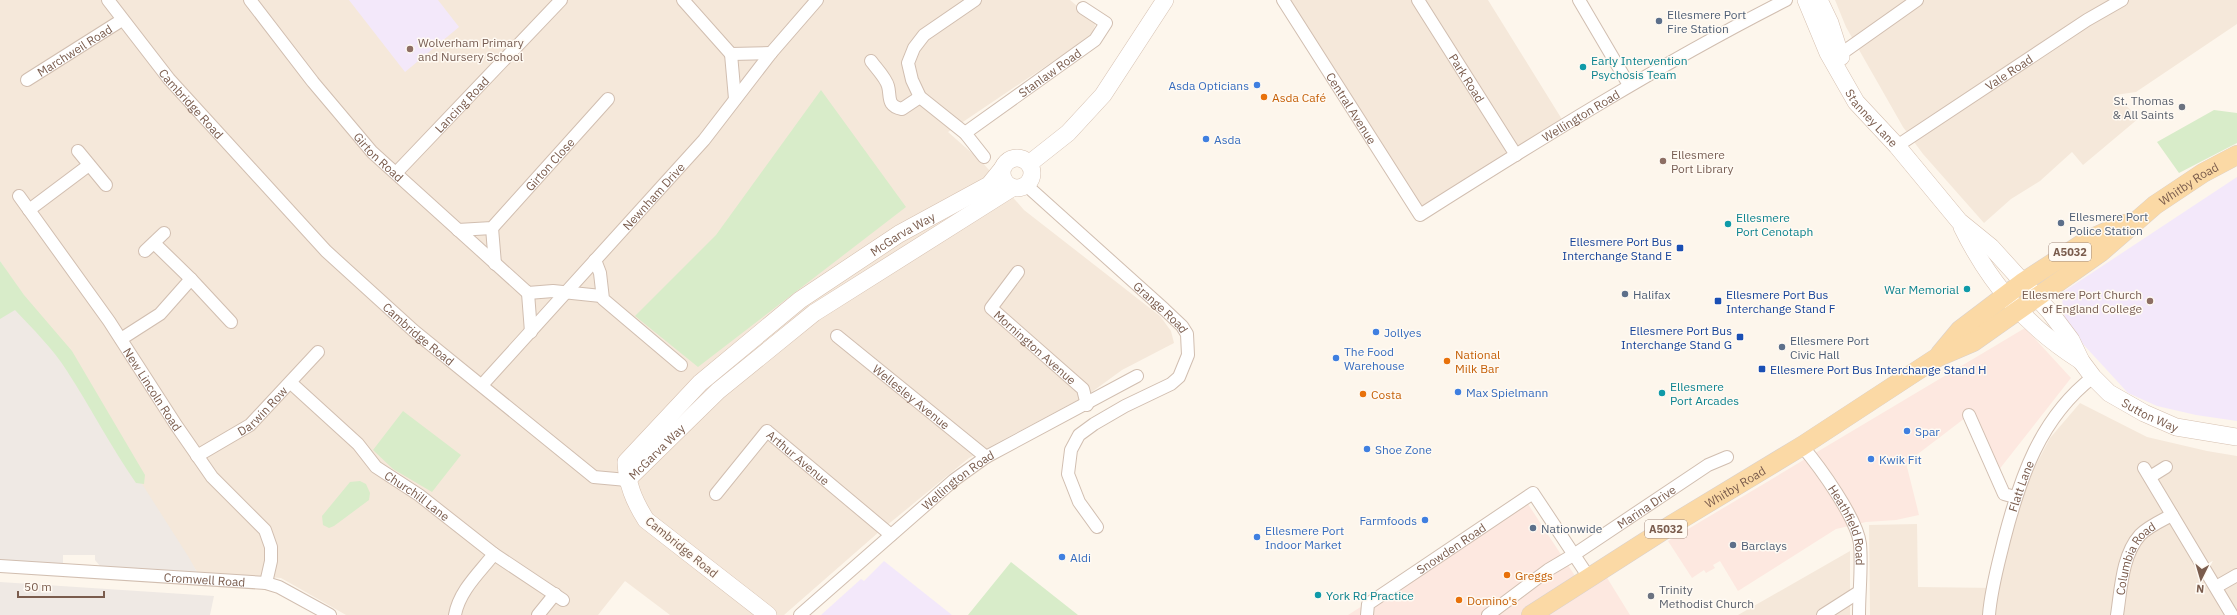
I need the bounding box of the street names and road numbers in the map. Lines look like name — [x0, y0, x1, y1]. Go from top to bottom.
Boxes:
street label: Marchweil Road — [34, 21, 115, 79]
street label: Stanlaw Road — [1015, 45, 1084, 100]
street label: Park Road — [1446, 51, 1488, 105]
street label: Vale Road — [1982, 51, 2035, 93]
street label: Cambridge Road — [156, 65, 227, 141]
street label: Central Avenue — [1323, 69, 1380, 147]
street label: Lancing Road — [431, 73, 492, 135]
street label: Wellington Road — [1539, 86, 1622, 144]
street label: Stanney Lane — [1843, 86, 1902, 150]
street label: Girton Road — [351, 129, 407, 184]
street label: Girton Close — [522, 134, 577, 194]
street label: Newnham Drive — [619, 159, 688, 233]
street label: Whitby Road — [2156, 159, 2221, 208]
street label: McGarva Way — [867, 208, 937, 259]
road number: A5032 — [2049, 243, 2091, 261]
street label: Grange Road — [1131, 278, 1192, 335]
street label: Cambridge Road — [380, 299, 457, 368]
street label: Mornington Avenue — [991, 307, 1080, 387]
street label: New Lincoln Road — [120, 345, 185, 434]
street label: Wellesley Avenue — [870, 361, 953, 432]
street label: Darwin Row — [235, 383, 290, 438]
street label: Sutton Way — [2119, 394, 2181, 435]
street label: McGarva Way — [625, 420, 688, 482]
street label: Arthur Avenue — [764, 427, 833, 488]
street label: Wellington Road — [918, 447, 996, 513]
street label: Flatt Lane — [2005, 458, 2037, 513]
street label: Whitby Road — [1702, 463, 1768, 511]
street label: Churchill Lane — [382, 467, 453, 524]
street label: Marina Drive — [1614, 481, 1679, 531]
street label: Heathfield Road — [1825, 482, 1868, 565]
street label: Cambridge Road — [643, 513, 721, 581]
street label: Columbia Road — [2112, 518, 2158, 596]
street label: Snowden Road — [1413, 520, 1489, 577]
road number: A5032 — [1645, 520, 1687, 538]
street label: Cromwell Road — [163, 569, 246, 589]

